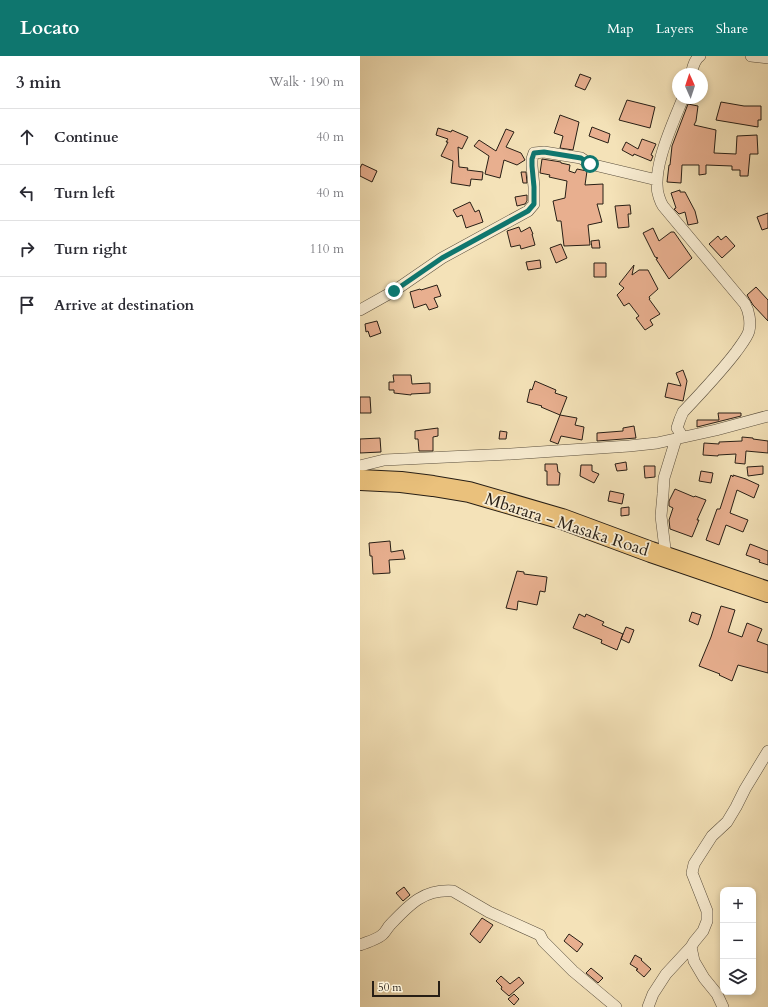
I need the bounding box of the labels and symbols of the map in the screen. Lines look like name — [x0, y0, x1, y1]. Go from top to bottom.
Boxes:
north arrow — [672, 68, 708, 104]
route start — [581, 155, 599, 173]
route end — [385, 282, 403, 300]
street label: Mbarara - Masaka Road — [482, 487, 652, 562]
scale bar — [372, 979, 440, 998]

